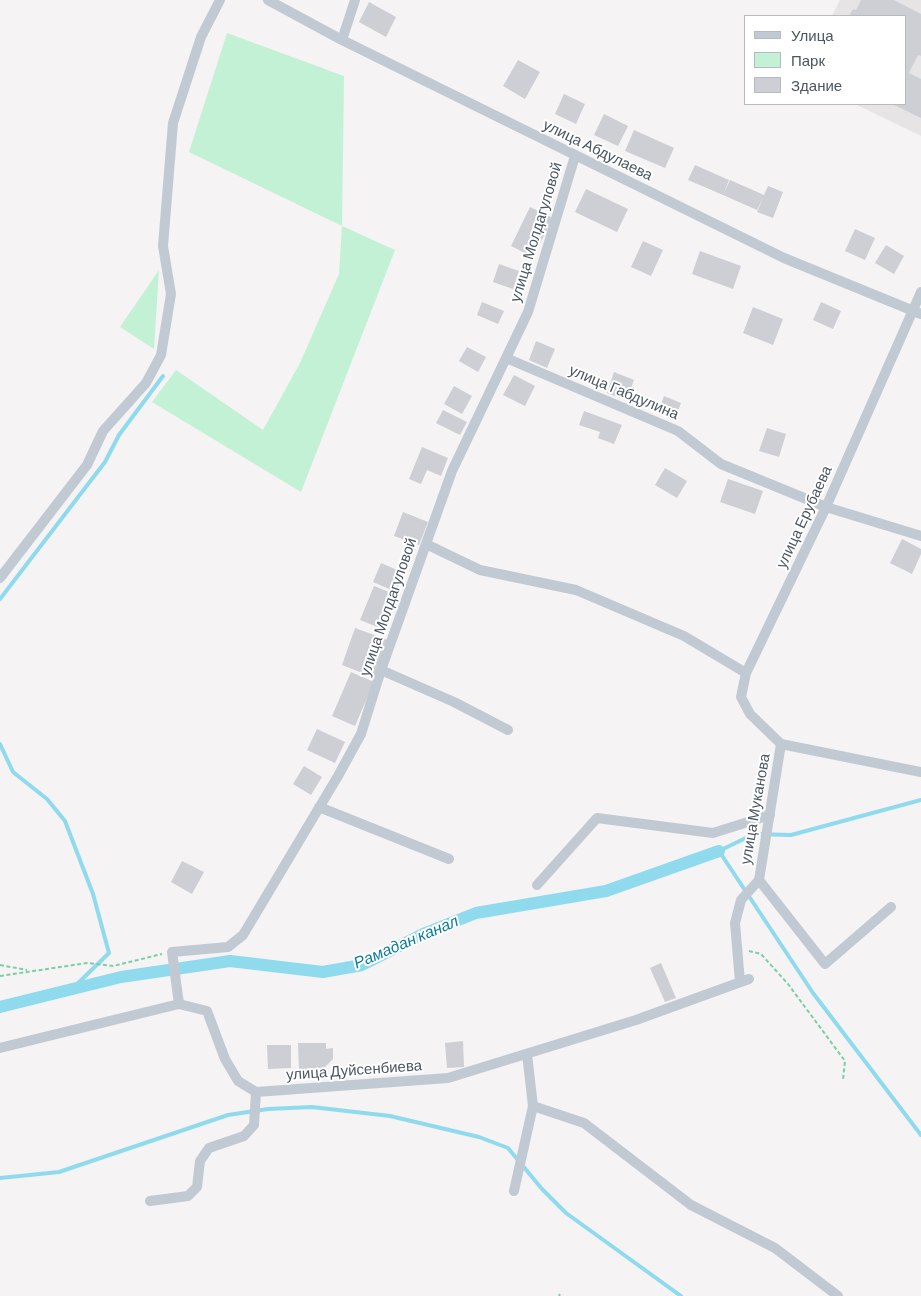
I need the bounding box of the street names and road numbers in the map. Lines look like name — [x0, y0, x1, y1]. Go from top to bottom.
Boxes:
street label: улица Абдулаева — [540, 116, 656, 184]
street label: улица Молдагуловой — [506, 160, 566, 304]
street label: улица Габдулина — [566, 361, 682, 423]
street label: улица Ерубаева — [772, 463, 836, 571]
street label: улица Молдагуловой — [356, 535, 420, 679]
street label: улица Муканова — [736, 752, 774, 866]
street label: улица Дуйсенбиева — [285, 1056, 423, 1084]

